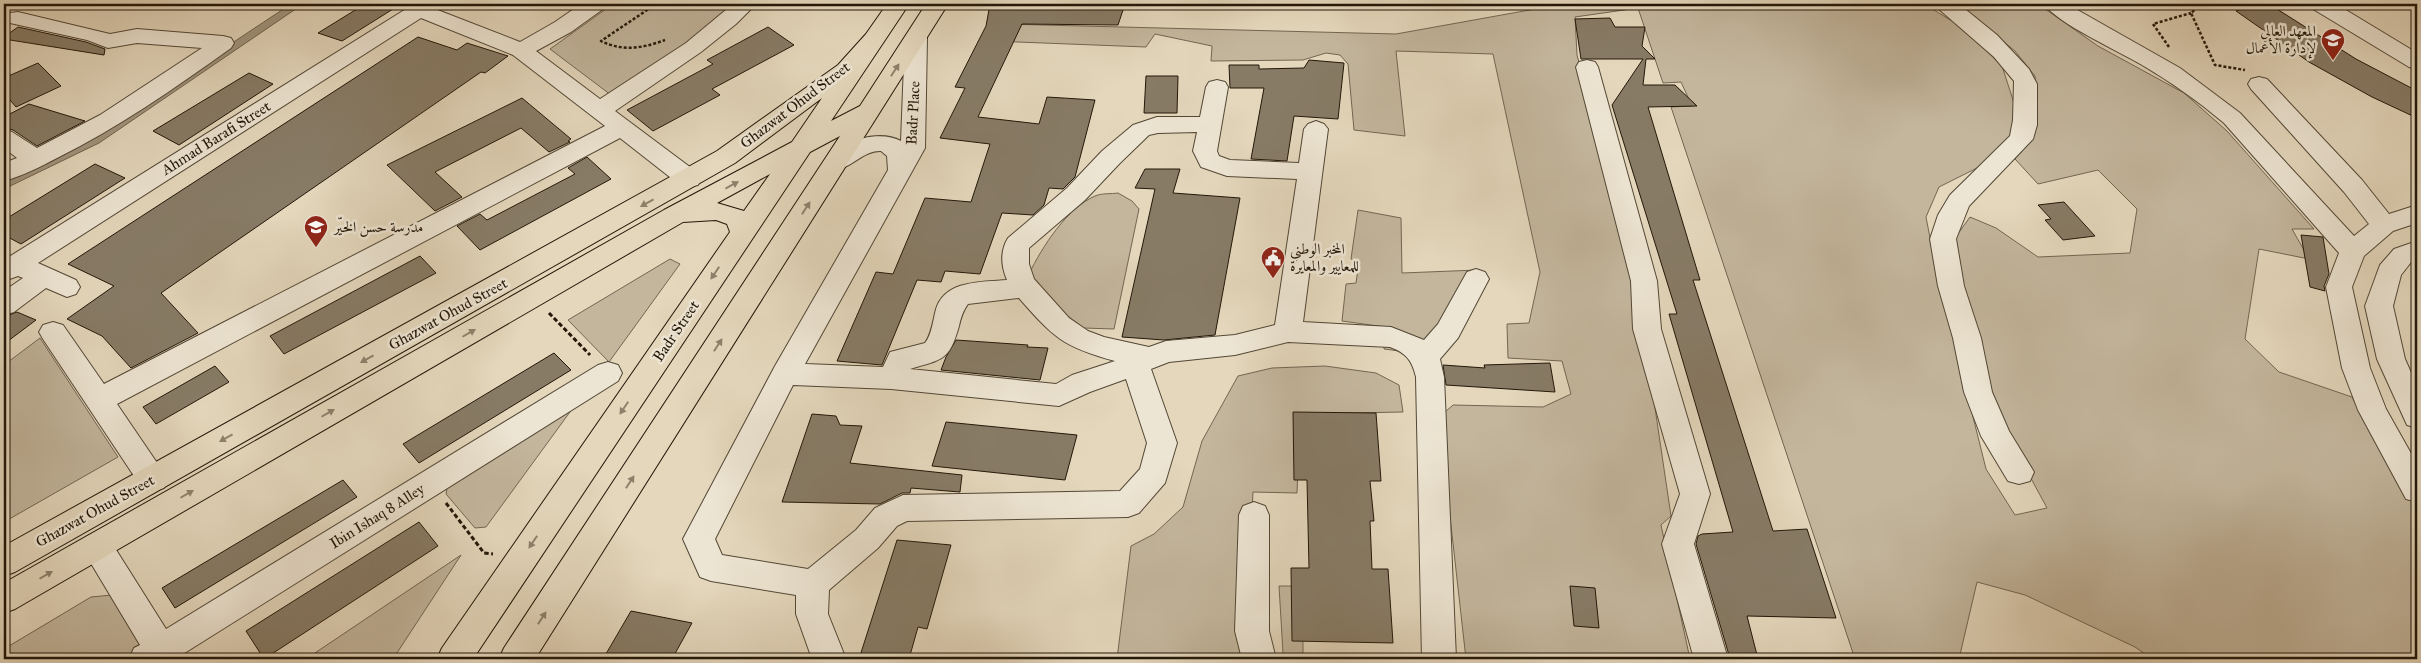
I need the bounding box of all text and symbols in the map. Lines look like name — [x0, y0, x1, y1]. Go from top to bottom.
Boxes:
place label: المعهد العالي لإدارة الأعمال — [2246, 22, 2316, 59]
school or university icon: المعهد العالي لإدارة الأعمال — [2320, 27, 2346, 61]
street label: Ghazwat Ohud Street — [737, 57, 854, 152]
one-way arrow — [890, 63, 900, 77]
street label: Badr Place — [902, 80, 924, 146]
street label: Ahmad Barafi Street — [157, 97, 275, 179]
one-way arrow — [725, 181, 739, 189]
one-way arrow — [640, 198, 653, 207]
one-way arrow — [801, 201, 811, 215]
school or university icon: مدرسة حسن الخيّر — [303, 214, 329, 248]
place label: مدرسة حسن الخيّر — [332, 216, 423, 237]
place label: المخبر الوطني للمعايير والمعايرة — [1290, 240, 1359, 275]
public building icon: المخبر الوطني للمعايير والمعايرة — [1260, 245, 1286, 279]
one-way arrow — [710, 266, 720, 280]
street label: Ghazwat Ohud Street — [386, 274, 511, 354]
street label: Badr Street — [649, 296, 703, 365]
one-way arrow — [462, 329, 477, 337]
one-way arrow — [713, 338, 723, 351]
one-way arrow — [360, 355, 375, 363]
one-way arrow — [619, 401, 629, 414]
one-way arrow — [322, 409, 335, 418]
one-way arrow — [218, 434, 233, 442]
street label: Ghazwat Ohud Street — [33, 471, 158, 551]
one-way arrow — [625, 475, 635, 488]
street label: Ibin Ishaq 8 Alley — [326, 479, 429, 553]
one-way arrow — [180, 490, 195, 498]
one-way arrow — [528, 535, 538, 549]
one-way arrow — [39, 570, 53, 579]
one-way arrow — [537, 612, 547, 625]

